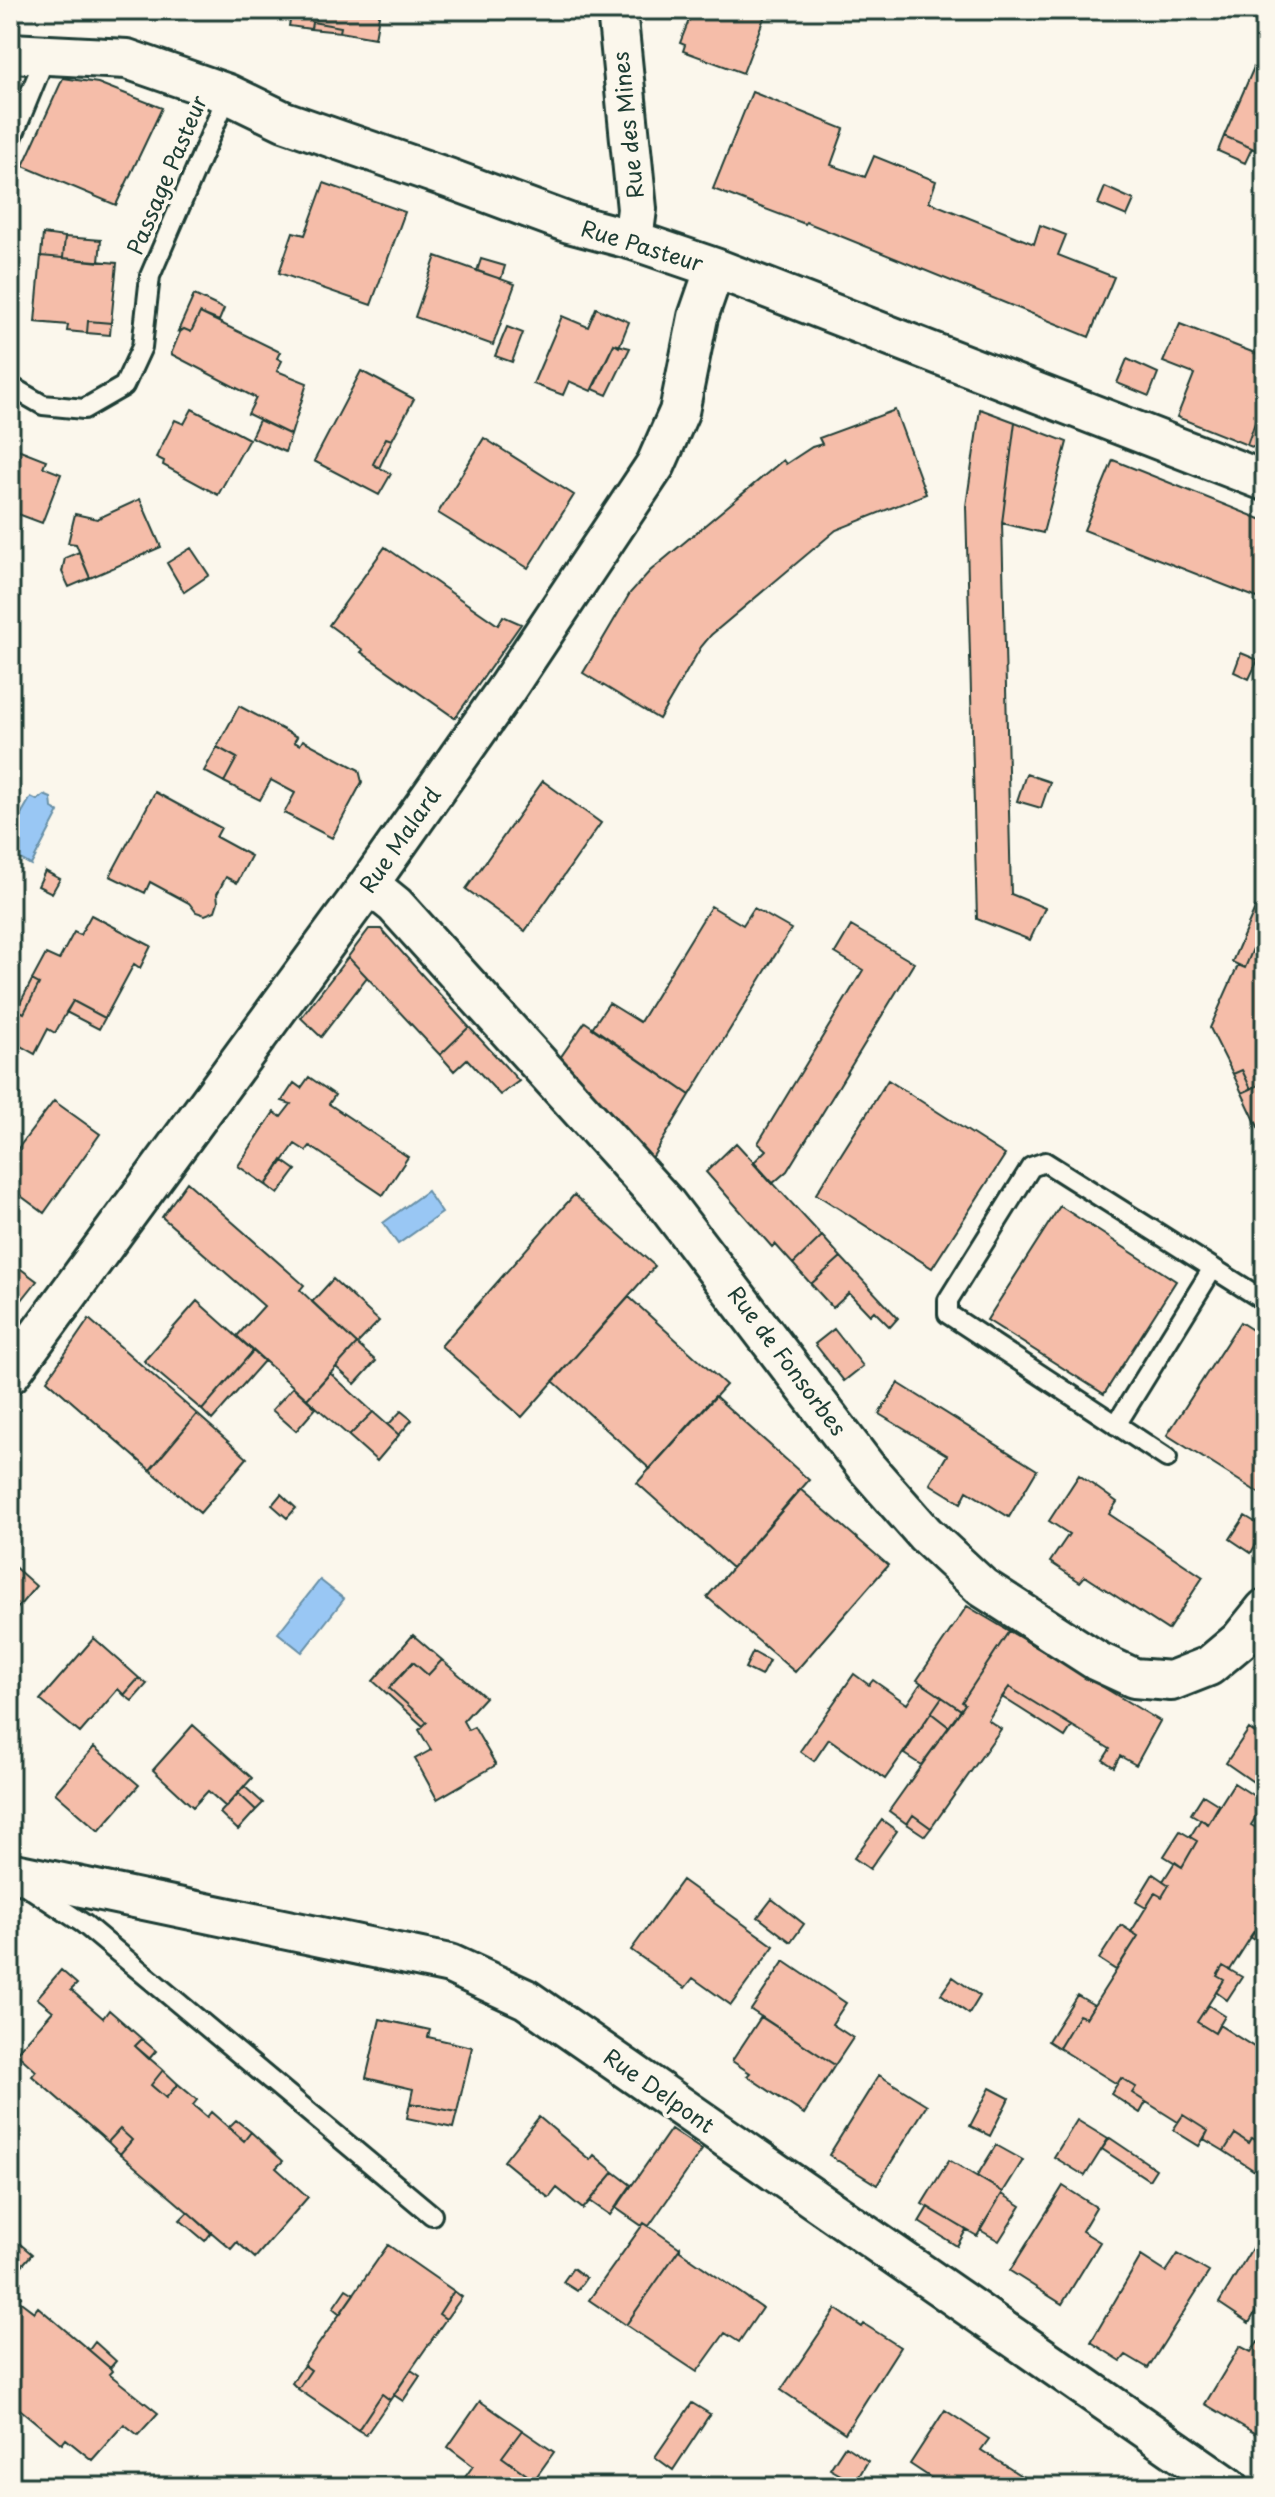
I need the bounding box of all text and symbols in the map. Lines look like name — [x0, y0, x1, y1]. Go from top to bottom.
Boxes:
street label: Rue des Mines — [602, 50, 651, 200]
street label: Passage Pasteur — [117, 89, 214, 259]
street label: Rue Pasteur — [577, 210, 708, 279]
street label: Rue Malard — [350, 779, 447, 899]
street label: Rue de Fonsorbes — [721, 1278, 856, 1442]
street label: Rue Delpont — [598, 2039, 722, 2140]

